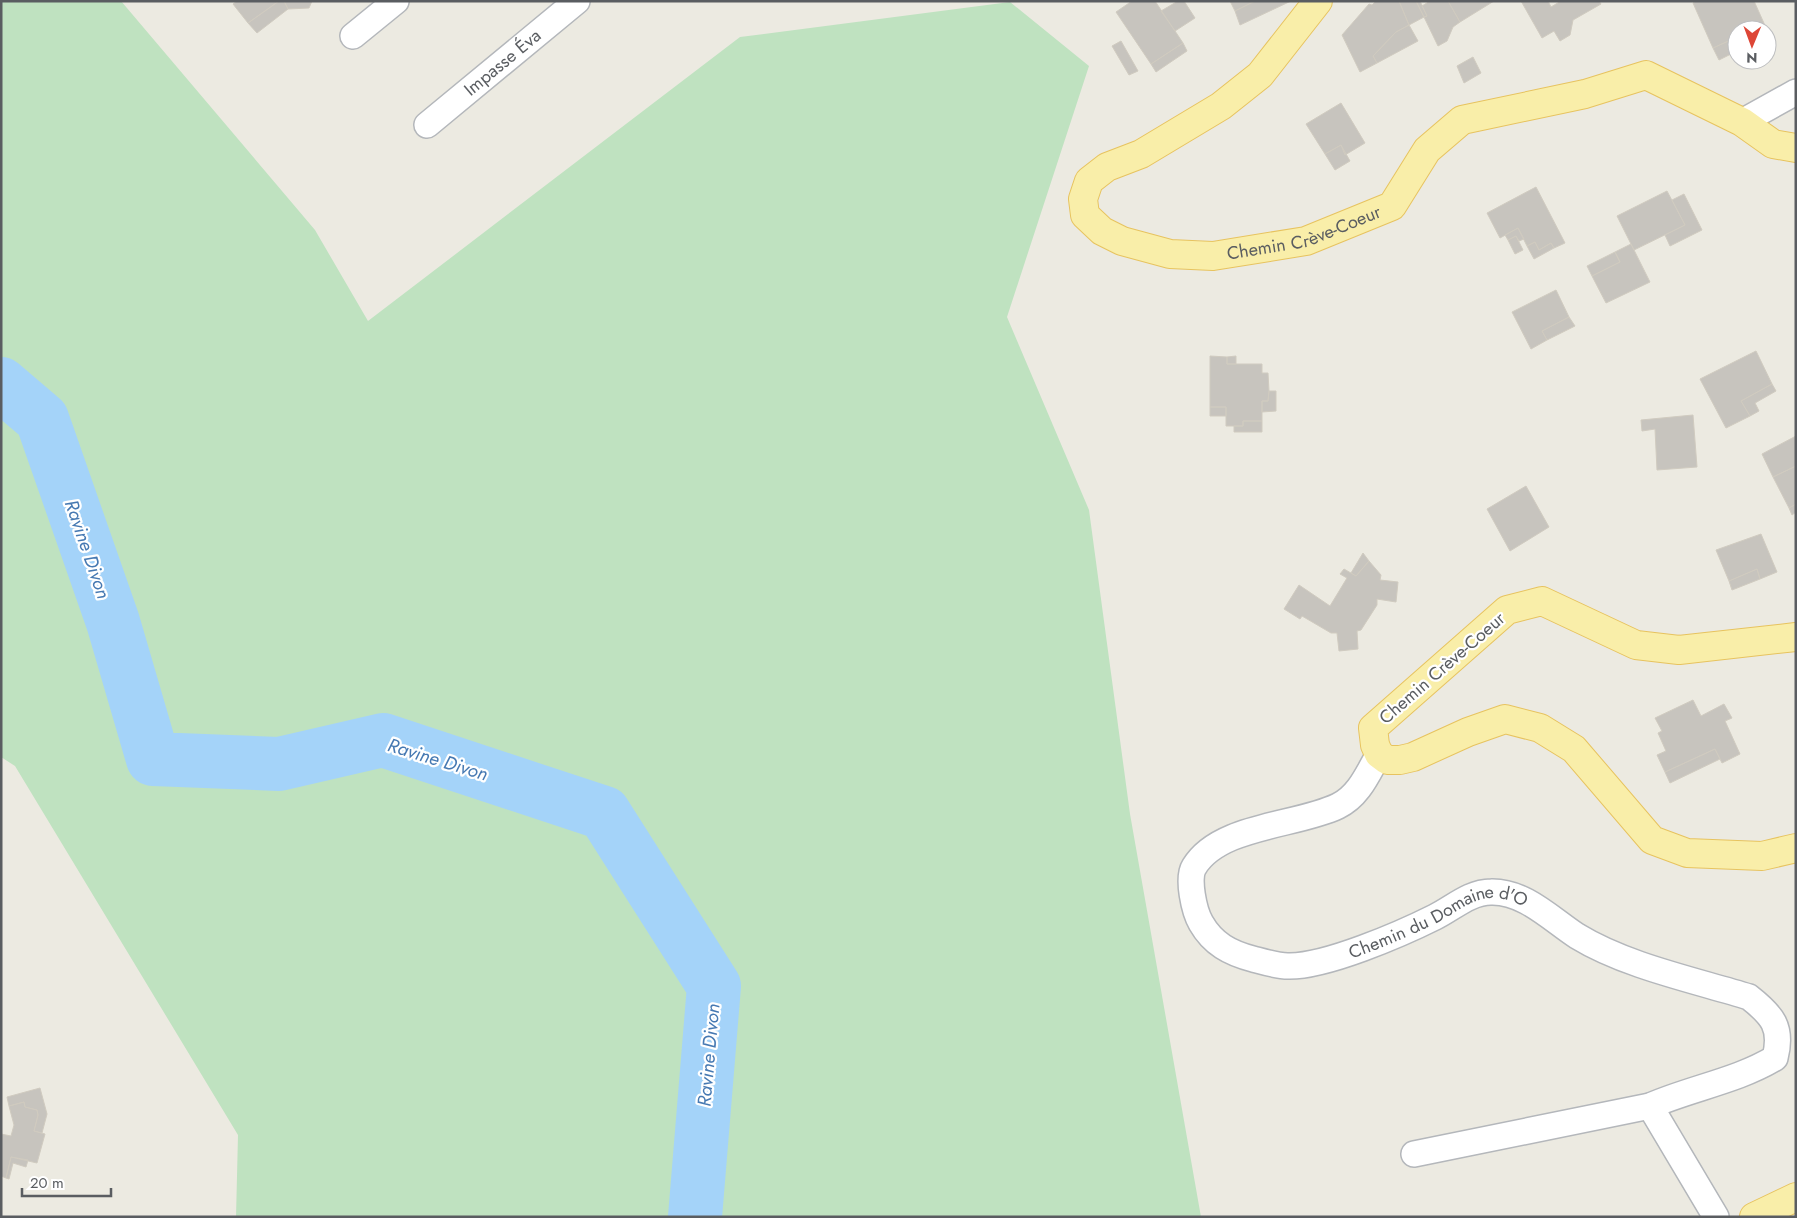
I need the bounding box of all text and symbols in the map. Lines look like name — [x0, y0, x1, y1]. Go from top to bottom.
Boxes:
north arrow — [1727, 20, 1777, 70]
street label: Impasse Éva — [458, 23, 547, 102]
text: N — [1746, 48, 1758, 68]
street label: Chemin Crève-Coeur — [1225, 199, 1386, 267]
water label: Ravine Divon — [58, 496, 117, 602]
street label: Chemin Crève-Coeur — [1373, 605, 1511, 730]
water label: Ravine Divon — [384, 731, 491, 788]
street label: Chemin du Domaine d'O — [1345, 879, 1532, 965]
water label: Ravine Divon — [691, 1002, 726, 1108]
scale bar — [22, 1166, 111, 1198]
text: 20 m — [30, 1172, 64, 1194]

